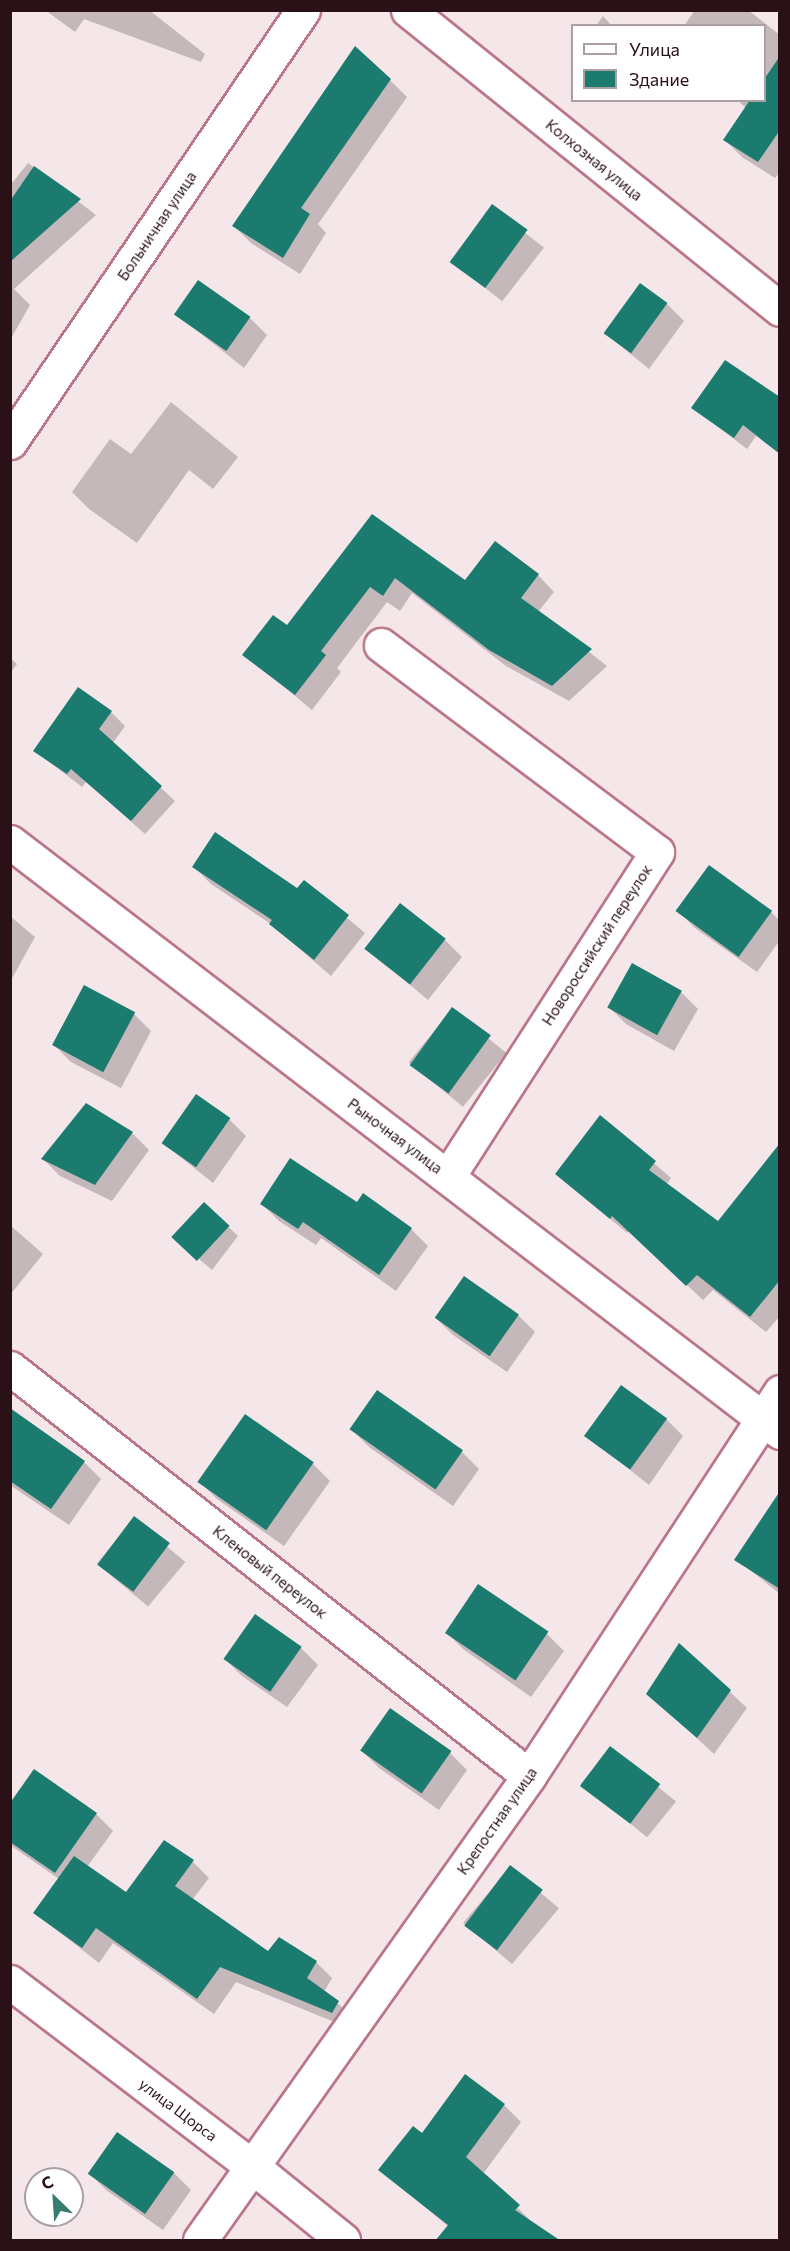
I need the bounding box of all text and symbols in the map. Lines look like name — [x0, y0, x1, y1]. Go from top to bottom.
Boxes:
legend — [571, 24, 766, 102]
text: Улица — [629, 38, 680, 60]
text: Здание — [629, 68, 689, 90]
street label: Колхозная улица — [542, 116, 646, 204]
street label: Больничная улица — [114, 168, 200, 284]
street label: Новороссийский переулок — [538, 861, 656, 1029]
street label: Рыночная улица — [344, 1095, 446, 1177]
street label: Кленовый переулок — [209, 1522, 331, 1622]
street label: Крепостная улица — [453, 1764, 541, 1878]
street label: улица Щорса — [135, 2075, 221, 2145]
north arrow — [24, 2167, 84, 2227]
text: С — [38, 2171, 56, 2193]

